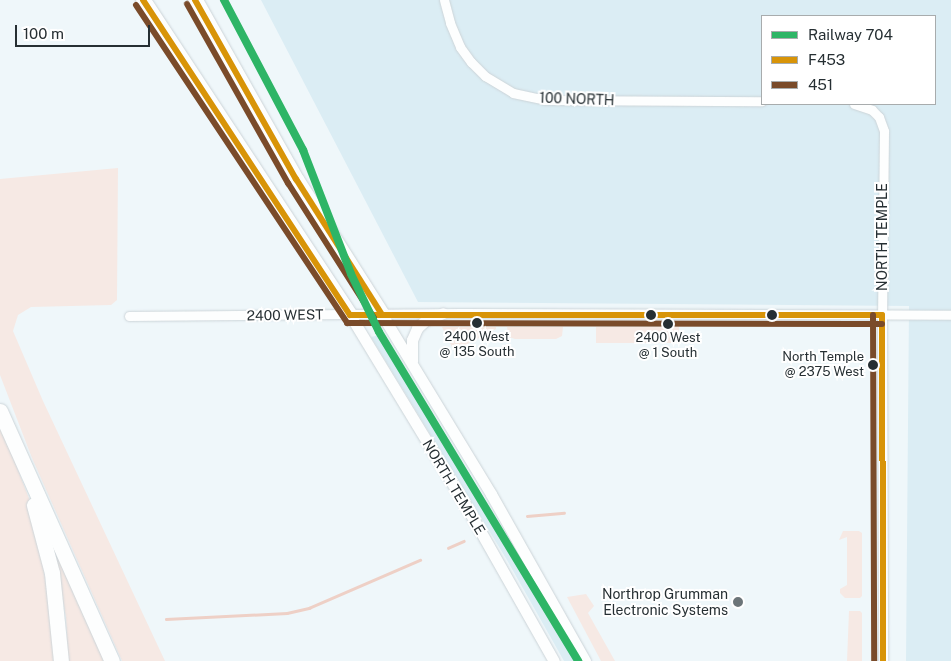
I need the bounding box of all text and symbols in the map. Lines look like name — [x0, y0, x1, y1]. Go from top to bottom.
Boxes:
scale bar — [18, 15, 152, 47]
legend — [761, 15, 936, 105]
text: 100 m — [23, 25, 64, 42]
text: Railway 704 — [808, 26, 893, 43]
text: F453 — [808, 51, 845, 68]
text: 451 — [808, 76, 833, 93]
street label: 100 NORTH — [539, 89, 615, 109]
street label: NORTH TEMPLE — [874, 183, 890, 291]
street label: 2400 WEST — [246, 306, 324, 324]
unlabelled marker — [646, 310, 656, 320]
unlabelled marker — [767, 310, 777, 320]
marker: 2400 West @ 135 South — [472, 318, 482, 328]
marker: 2400 West @ 1 South — [663, 319, 673, 329]
place label: 2400 West @ 135 South — [439, 330, 515, 361]
place label: 2400 West @ 1 South — [635, 331, 701, 362]
place label: North Temple @ 2375 West — [782, 350, 864, 381]
marker: North Temple @ 2375 West — [868, 360, 878, 370]
street label: NORTH TEMPLE — [419, 436, 489, 538]
place label: Northrop Grumman Electronic Systems — [602, 586, 728, 618]
marker: Northrop Grumman Electronic Systems — [732, 596, 744, 608]

